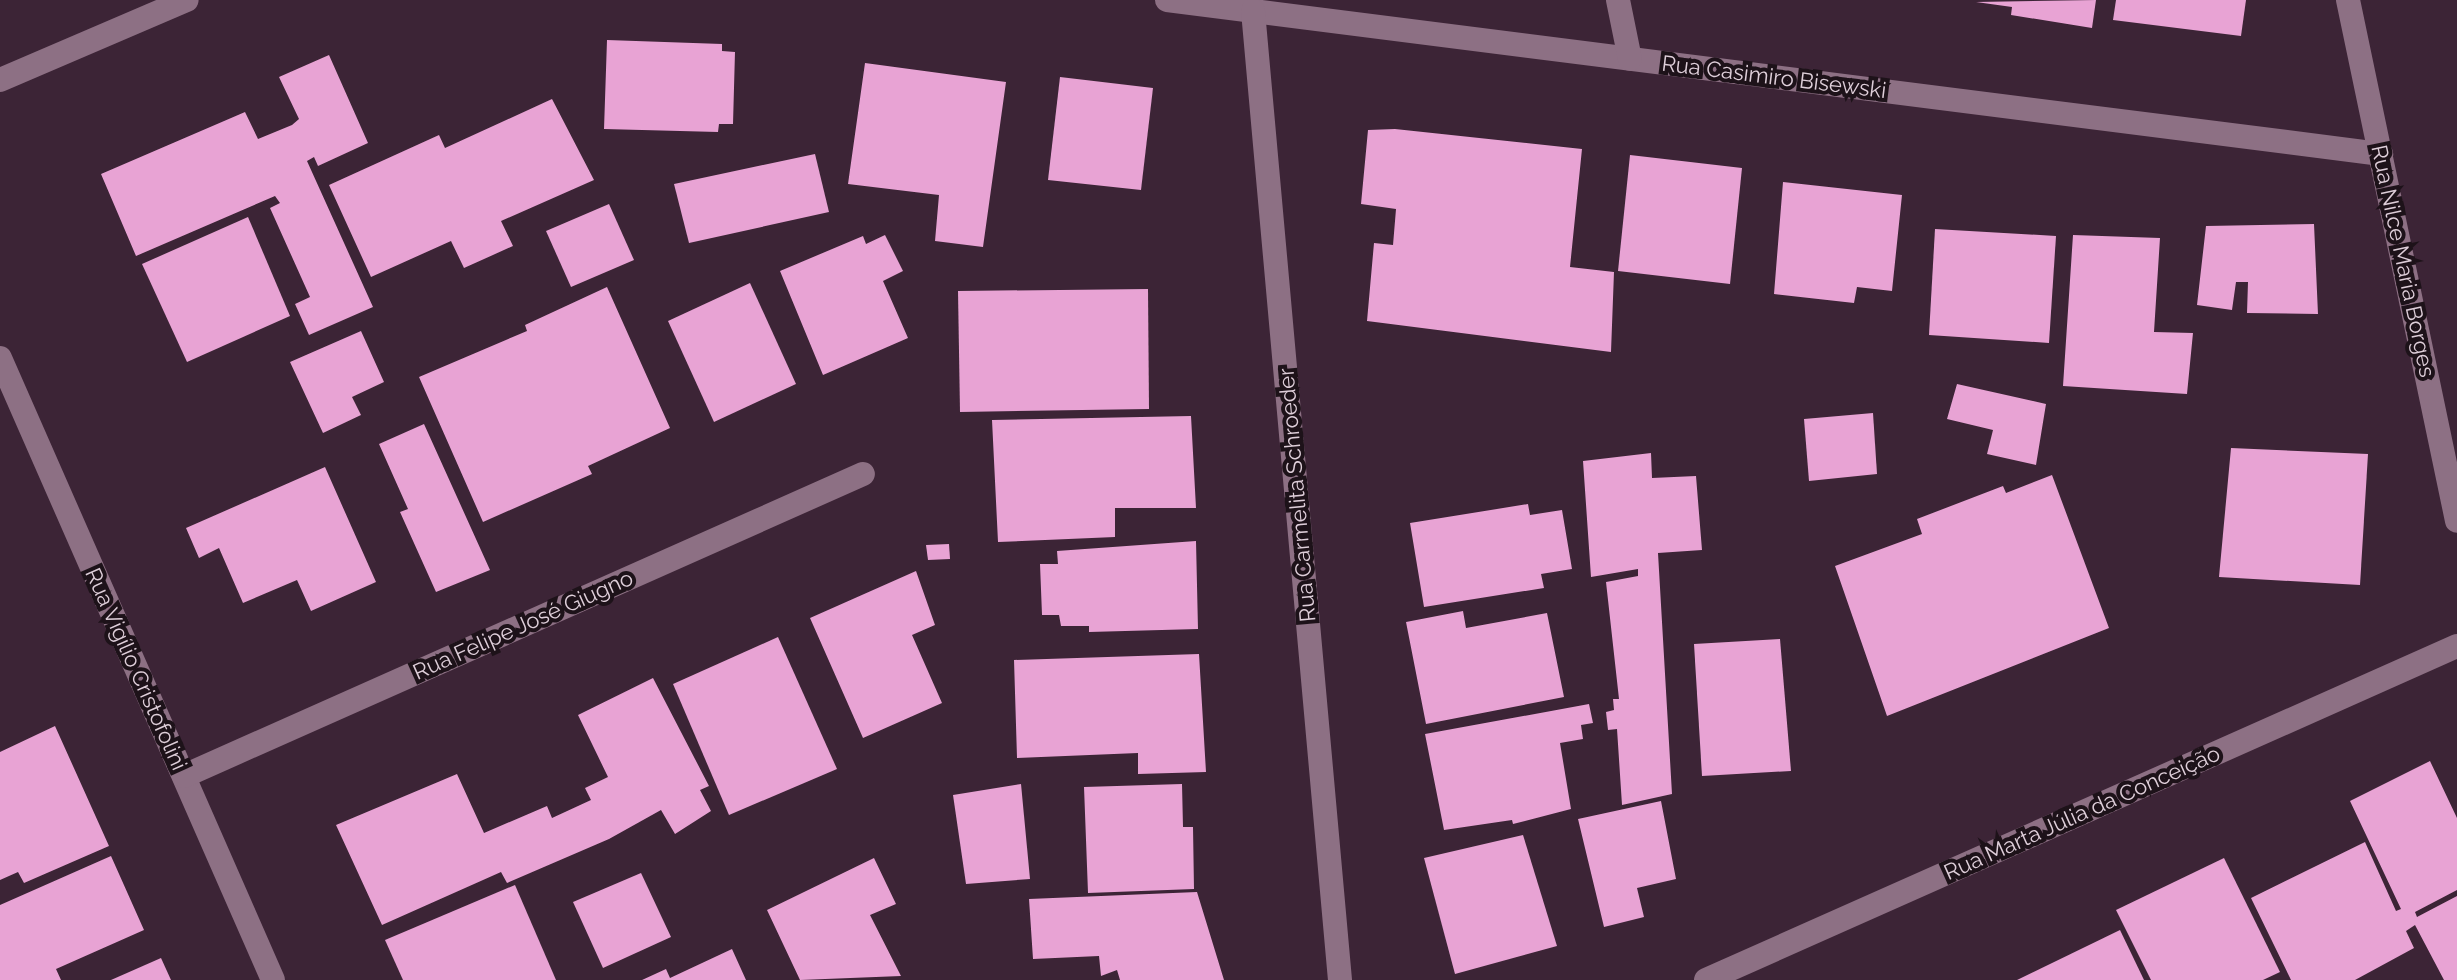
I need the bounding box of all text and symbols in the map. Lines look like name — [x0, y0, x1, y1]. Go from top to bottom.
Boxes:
street label: Rua Casimiro Bisewski — [1660, 50, 1888, 104]
street label: Rua Nilce Maria Borges — [2365, 142, 2441, 380]
street label: Rua Carmelita Schroeder — [1273, 367, 1321, 623]
street label: Rua Vigílio Cristofolini — [79, 564, 193, 774]
street label: Rua Felipe José Giugno — [409, 564, 637, 686]
street label: Rua Marta Júlia da Conceição — [1940, 740, 2224, 886]

